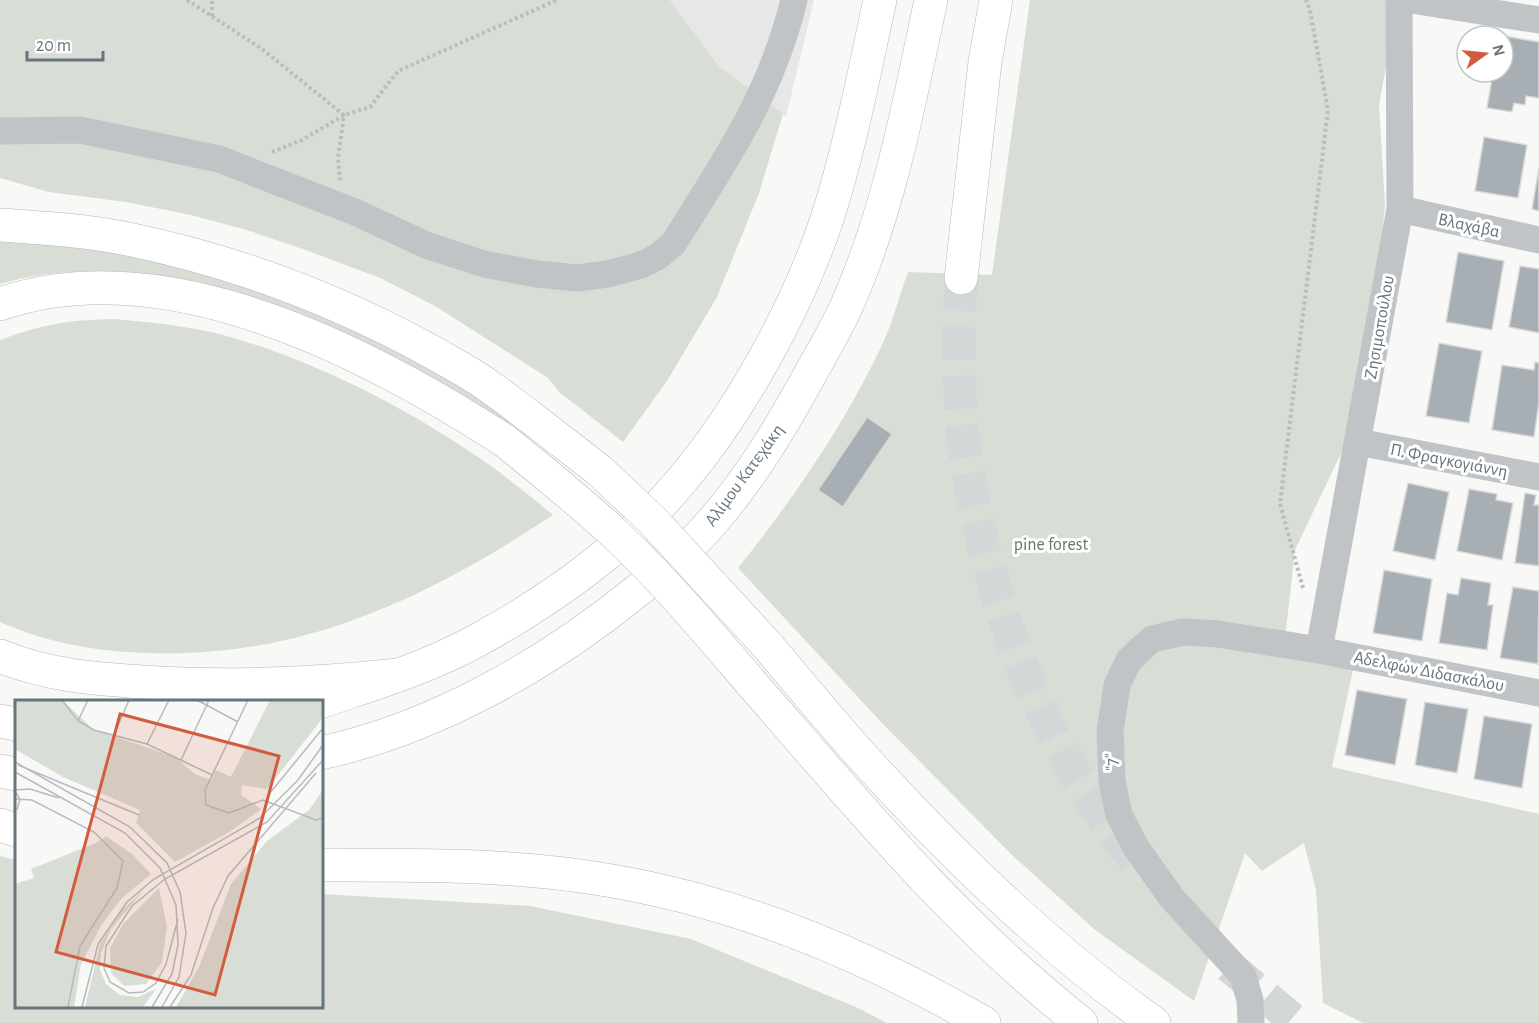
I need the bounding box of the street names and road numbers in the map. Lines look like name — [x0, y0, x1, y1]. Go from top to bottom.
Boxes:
street label: Βλαχάβα — [1436, 211, 1501, 241]
street label: Ζησιμοπούλου — [1362, 274, 1398, 380]
street label: Αλίμου Κατεχάκη — [701, 421, 788, 530]
street label: Π. Φραγκογιάννη — [1389, 441, 1509, 481]
street label: Αδελφών Διδασκάλου — [1352, 649, 1506, 695]
street label: "7" — [1103, 753, 1121, 771]

